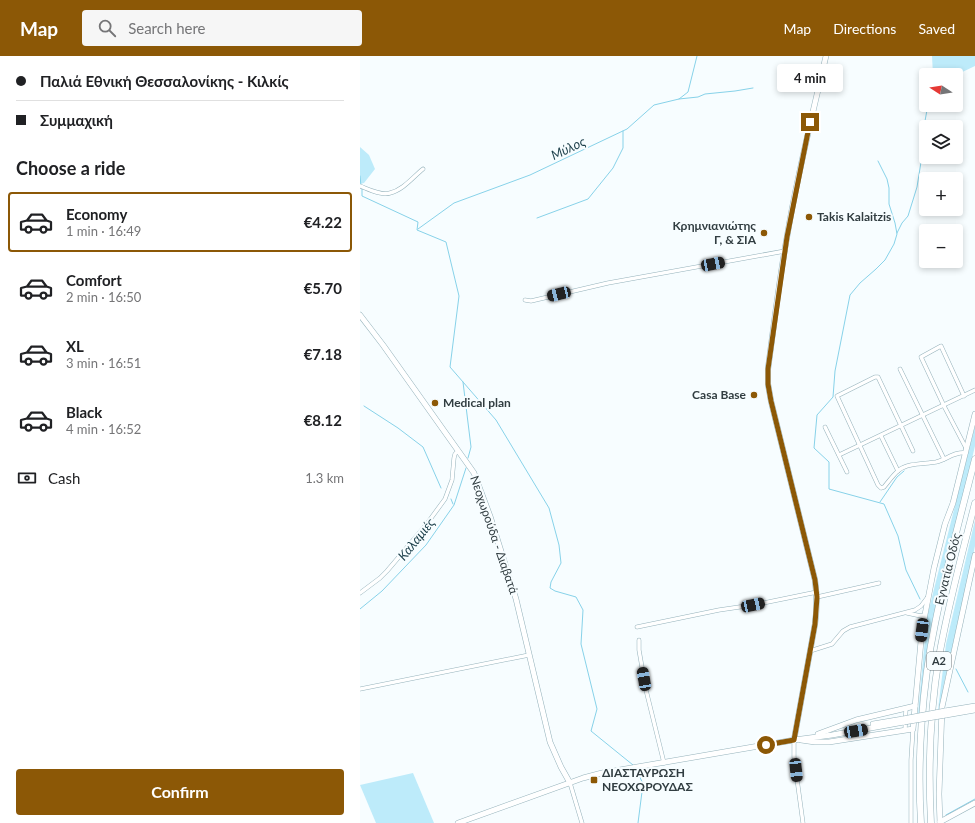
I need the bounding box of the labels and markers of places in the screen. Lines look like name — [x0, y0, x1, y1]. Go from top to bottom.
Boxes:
place label: Takis Kalaitzis — [817, 209, 891, 224]
marker: Takis Kalaitzis — [804, 212, 814, 222]
place label: Κρημνιανιώτης Γ, & ΣΙΑ — [672, 218, 757, 247]
marker: Κρημνιανιώτης Γ, & ΣΙΑ — [759, 228, 769, 238]
place label: Casa Base — [692, 387, 747, 402]
marker: Casa Base — [749, 390, 759, 400]
place label: Medical plan — [443, 395, 511, 410]
marker: Medical plan — [430, 398, 440, 408]
place label: ΔΙΑΣΤΑΥΡΩΣΗ ΝΕΟΧΩΡΟΥΔΑΣ — [602, 765, 693, 794]
marker: ΔΙΑΣΤΑΥΡΩΣΗ ΝΕΟΧΩΡΟΥΔΑΣ — [589, 775, 599, 785]

